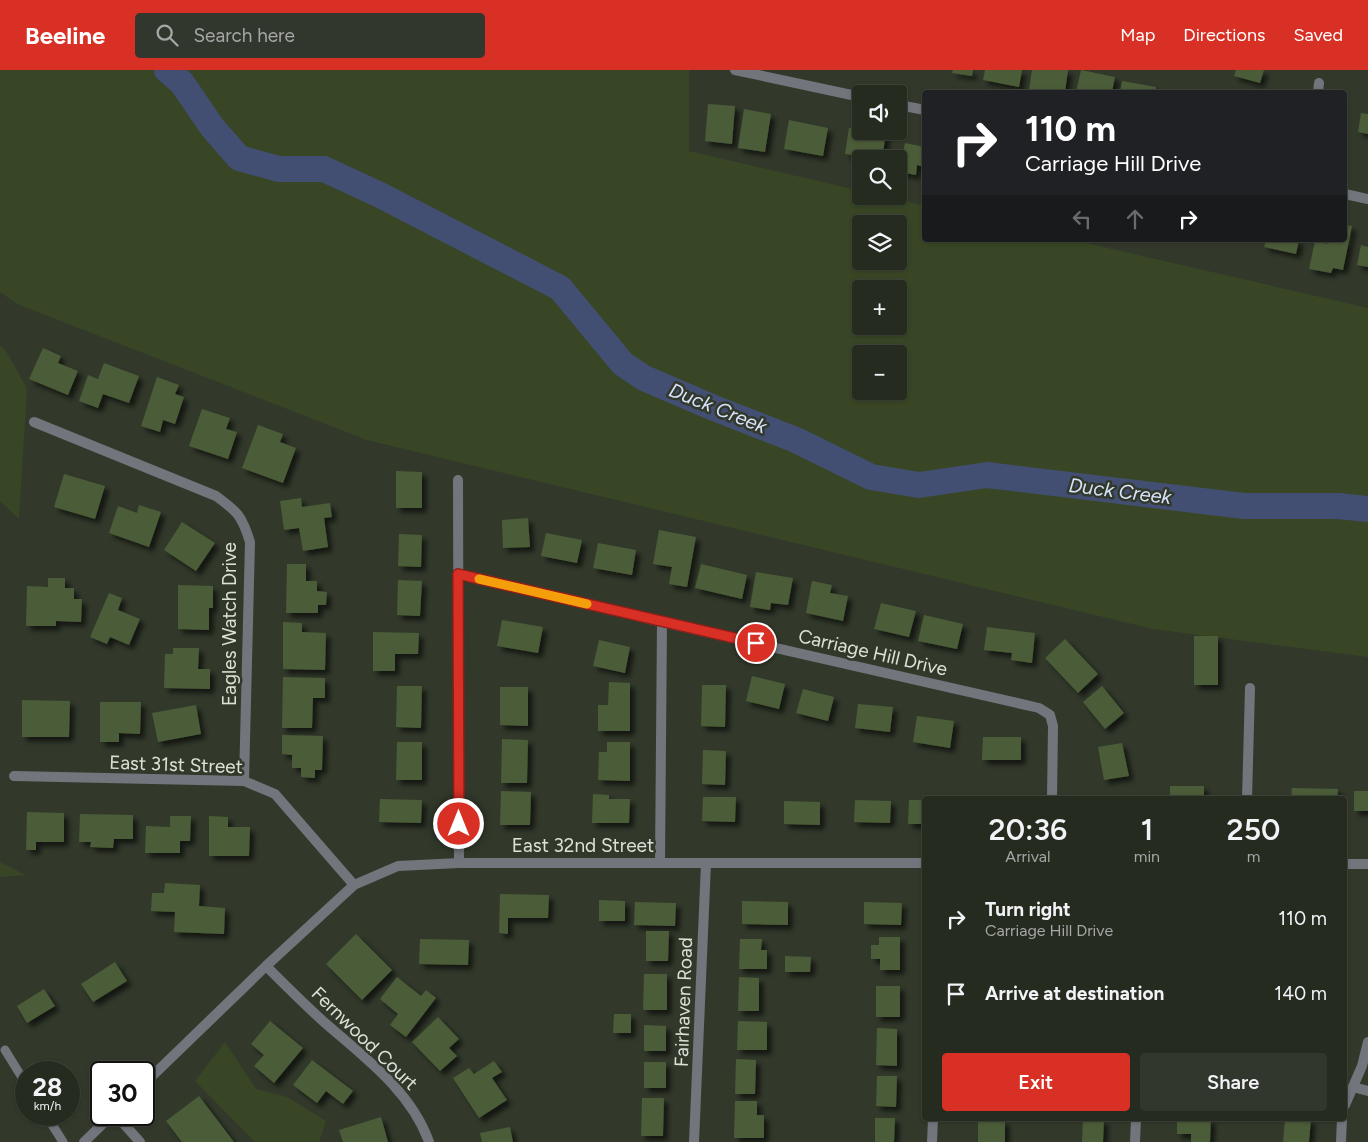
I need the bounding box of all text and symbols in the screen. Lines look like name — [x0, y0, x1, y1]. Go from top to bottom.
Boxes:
search box — [135, 13, 485, 58]
text: Beeline — [25, 21, 105, 50]
icon: search — [153, 21, 181, 49]
text: Search here — [193, 24, 295, 47]
text: Map — [1120, 24, 1155, 46]
text: Directions — [1183, 24, 1265, 46]
text: Saved — [1293, 24, 1343, 46]
map controls — [852, 85, 907, 400]
button: sound — [852, 85, 907, 140]
text: 110 m — [1025, 108, 1116, 150]
icon: right — [942, 110, 1007, 175]
button: search — [852, 150, 907, 205]
text: Carriage Hill Drive — [1025, 150, 1201, 177]
icon: left — [1068, 205, 1096, 233]
icon: ahead — [1121, 205, 1149, 233]
icon: right — [1174, 205, 1202, 233]
button: layers — [852, 215, 907, 270]
button: + — [852, 280, 907, 335]
button: − — [852, 345, 907, 400]
water label: Duck Creek — [666, 378, 772, 439]
water label: Duck Creek — [1067, 473, 1174, 509]
street label: Eagles Watch Drive — [218, 542, 241, 706]
pin — [735, 622, 777, 664]
street label: Carriage Hill Drive — [796, 624, 950, 681]
icon: arrive — [742, 629, 770, 657]
street label: East 31st Street — [109, 751, 243, 778]
position arrow — [432, 797, 484, 849]
text: 20:36 — [989, 811, 1067, 848]
text: 1 — [1141, 811, 1153, 848]
text: 250 — [1227, 811, 1280, 848]
street label: East 32nd Street — [512, 834, 654, 857]
text: Arrival — [1005, 847, 1050, 866]
text: min — [1134, 847, 1160, 866]
text: m — [1247, 847, 1260, 866]
text: Turn right — [985, 898, 1071, 921]
icon: right — [942, 905, 970, 933]
text: 110 m — [1278, 907, 1327, 930]
text: Carriage Hill Drive — [985, 921, 1113, 940]
street label: Fairhaven Road — [670, 937, 697, 1067]
icon: arrive — [942, 980, 970, 1008]
street label: Fernwood Court — [307, 982, 423, 1095]
text: Arrive at destination — [985, 982, 1164, 1005]
text: 140 m — [1274, 982, 1327, 1005]
button: Exit — [942, 1053, 1130, 1111]
button: Share — [1140, 1053, 1327, 1111]
speed limit sign: 30 — [90, 1061, 155, 1126]
text: 28 — [33, 1072, 62, 1102]
text: km/h — [34, 1099, 61, 1113]

